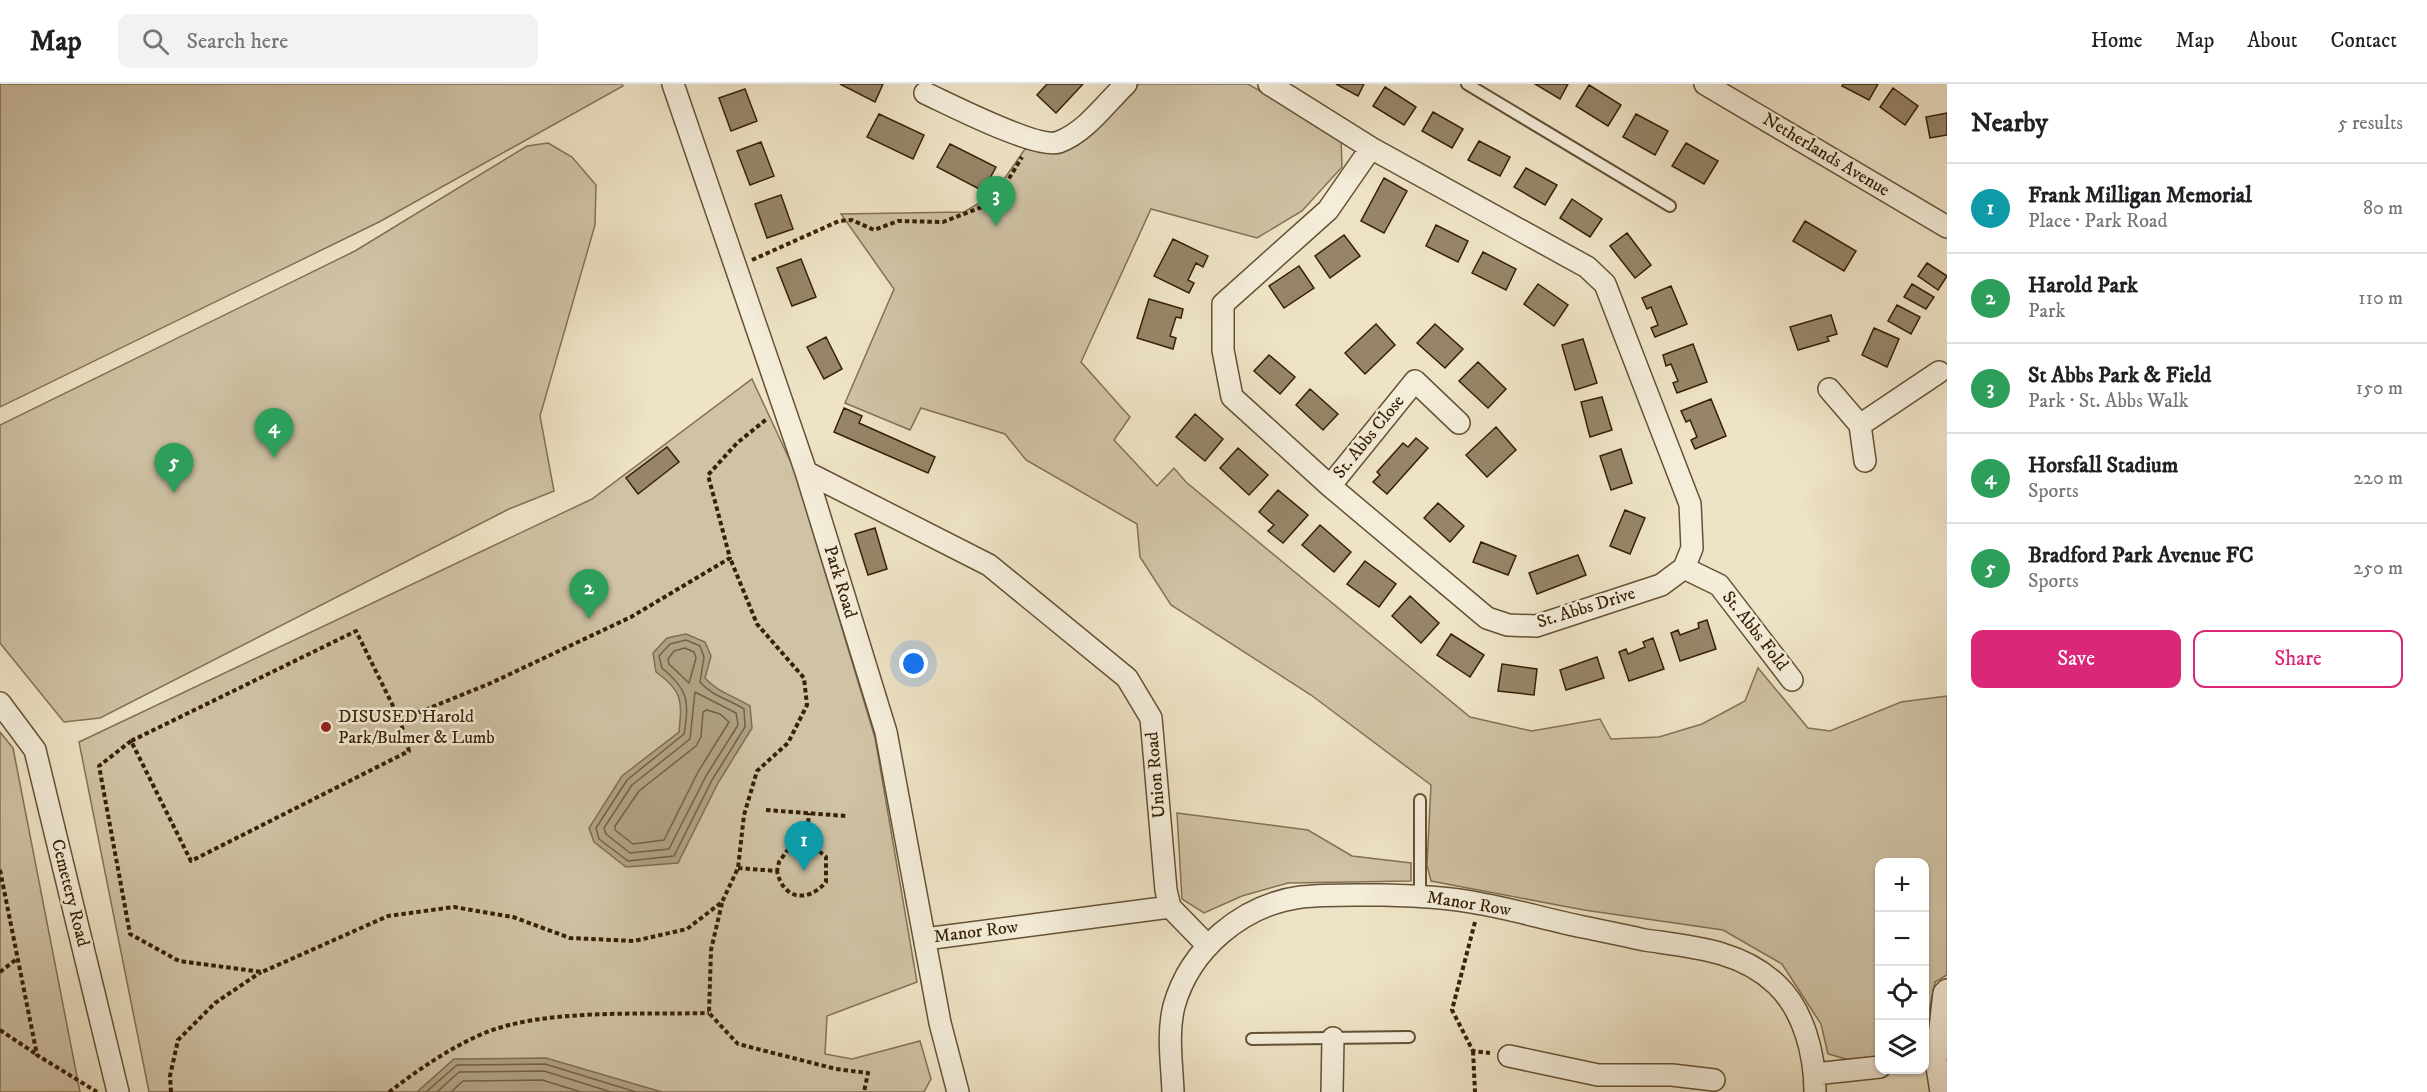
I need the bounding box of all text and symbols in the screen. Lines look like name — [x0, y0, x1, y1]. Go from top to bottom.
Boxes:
search box — [118, 14, 538, 68]
text: Map — [30, 24, 82, 59]
icon: search — [139, 25, 172, 58]
text: Search here — [187, 28, 288, 55]
text: Home — [2091, 28, 2143, 54]
text: Map — [2176, 28, 2214, 54]
text: About — [2247, 28, 2298, 54]
text: Contact — [2331, 28, 2397, 54]
text: Nearby — [1971, 107, 2048, 140]
street label: Netherlands Avenue — [1759, 108, 1893, 202]
text: 5 results — [2338, 111, 2403, 136]
pin: 3 — [976, 176, 1016, 226]
text: Frank Milligan Memorial — [2028, 182, 2252, 209]
text: 1 — [1987, 196, 1994, 221]
text: 80 m — [2363, 196, 2403, 221]
text: Place · Park Road — [2028, 209, 2167, 234]
text: Harold Park — [2028, 272, 2138, 299]
text: 2 — [1986, 286, 1995, 311]
text: 110 m — [2358, 286, 2403, 311]
text: Park — [2028, 299, 2065, 324]
text: St Abbs Park & Field — [2028, 362, 2211, 389]
text: 3 — [1987, 376, 1994, 401]
text: 150 m — [2356, 376, 2403, 401]
text: Park · St. Abbs Walk — [2028, 389, 2189, 414]
street label: St. Abbs Close — [1329, 391, 1409, 483]
pin: 4 — [254, 408, 294, 458]
pin: 5 — [154, 444, 194, 493]
text: Horsfall Stadium — [2028, 452, 2178, 479]
text: 4 — [1985, 466, 1996, 491]
text: 220 m — [2353, 466, 2403, 491]
text: Sports — [2028, 479, 2079, 504]
text: Bradford Park Avenue FC — [2028, 542, 2254, 569]
street label: Park Road — [819, 543, 861, 621]
text: 5 — [1986, 556, 1995, 581]
text: 250 m — [2353, 556, 2403, 581]
text: Sports — [2028, 569, 2079, 594]
pin: 2 — [570, 570, 608, 619]
street label: St. Abbs Drive — [1534, 583, 1638, 633]
street label: St. Abbs Fold — [1717, 587, 1793, 675]
button: Save — [1971, 630, 2181, 688]
button: Share — [2193, 630, 2403, 688]
your location — [899, 649, 928, 678]
place label: DISUSED Harold Park/Bulmer & Lumb — [338, 706, 495, 749]
marker: DISUSED Harold Park/Bulmer & Lumb — [319, 720, 333, 734]
street label: Union Road — [1141, 731, 1171, 819]
pin: 1 — [784, 822, 824, 871]
street label: Cemetery Road — [46, 837, 94, 949]
map controls — [1875, 858, 1929, 1074]
button: + — [1875, 858, 1929, 912]
street label: Manor Row — [1425, 887, 1513, 922]
button: − — [1875, 912, 1929, 966]
street label: Manor Row — [933, 916, 1020, 948]
button: locate — [1875, 966, 1929, 1020]
button: layers — [1875, 1020, 1929, 1074]

